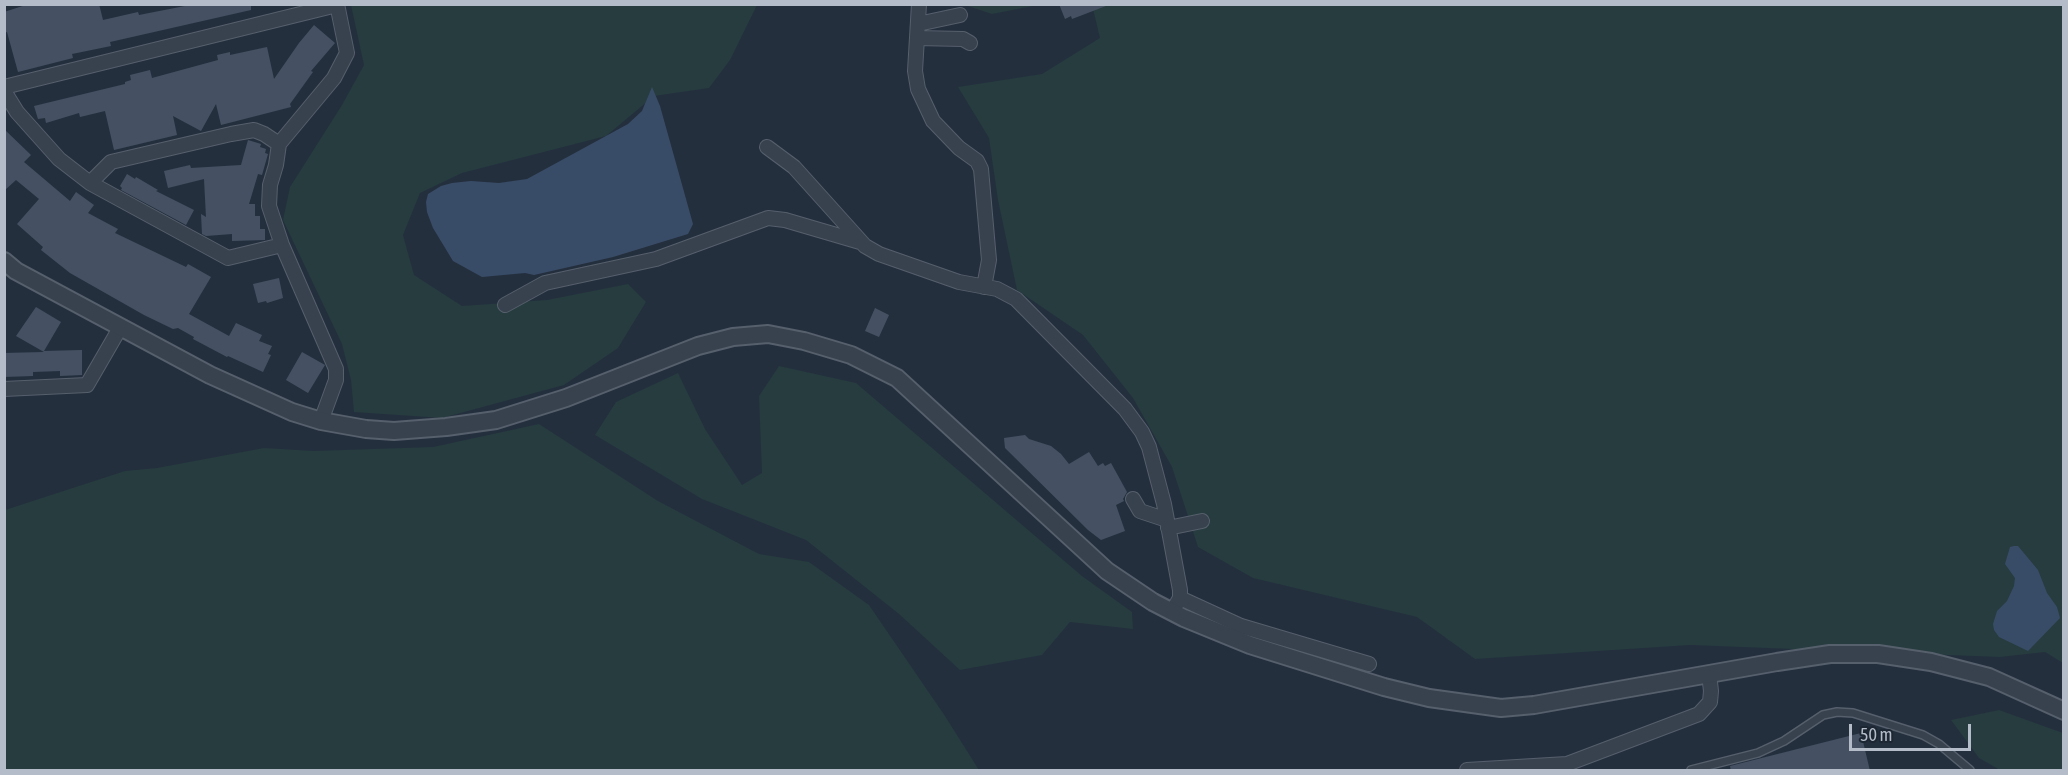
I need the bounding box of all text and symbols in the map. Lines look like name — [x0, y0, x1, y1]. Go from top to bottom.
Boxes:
scale bar — [1852, 712, 1974, 750]
text: 50 m — [1860, 724, 1892, 745]

